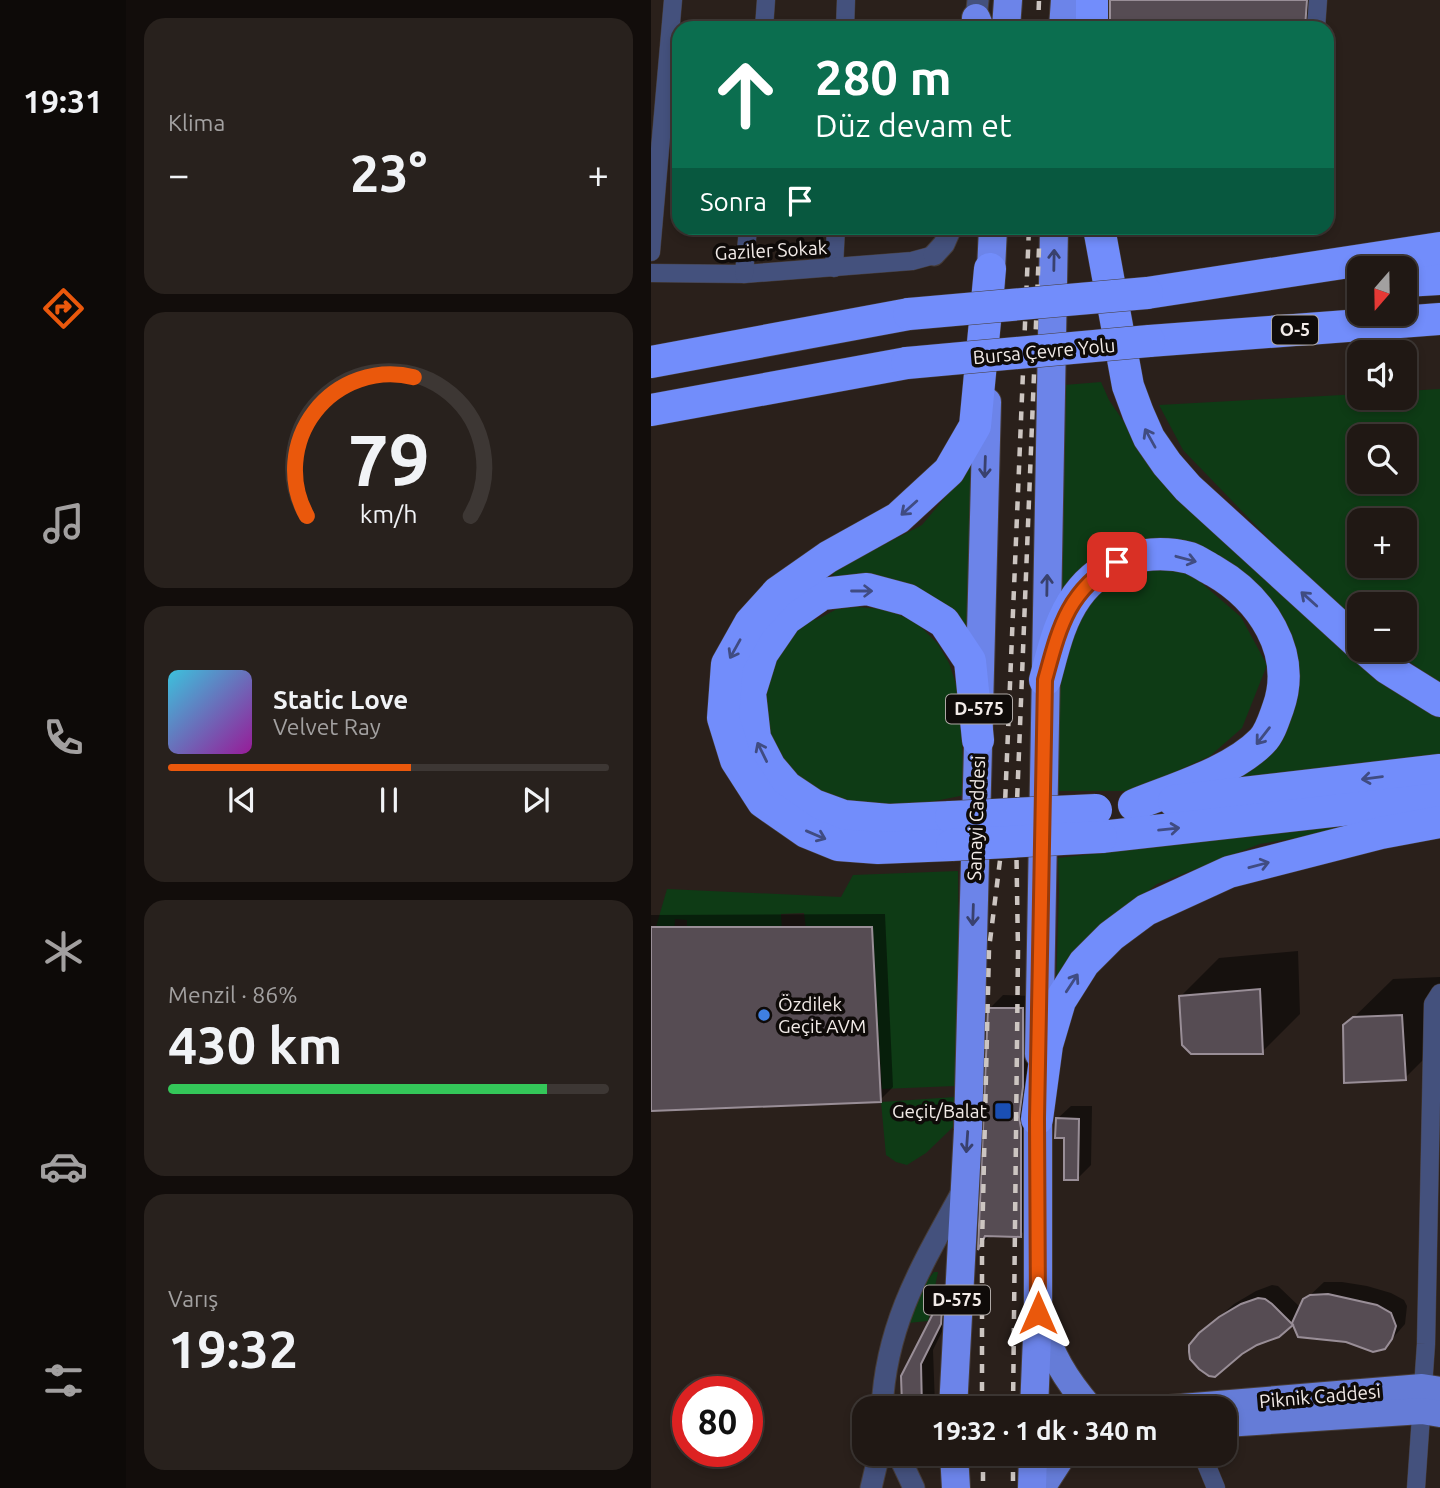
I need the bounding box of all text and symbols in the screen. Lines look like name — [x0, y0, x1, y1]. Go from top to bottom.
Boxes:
icon: ahead — [700, 49, 791, 140]
text: 280 m — [815, 49, 952, 104]
text: 19:31 — [23, 83, 103, 119]
text: Düz devam et — [815, 107, 1012, 143]
text: Klima — [168, 110, 225, 135]
text: 23° — [350, 144, 427, 202]
text: − — [168, 153, 189, 195]
text: + — [588, 153, 609, 195]
icon: arrive — [781, 182, 819, 220]
text: Sonra — [700, 187, 767, 216]
street label: Gaziler Sokak — [714, 236, 828, 264]
one-way arrow — [1047, 249, 1061, 272]
north arrow — [1347, 256, 1417, 326]
map controls — [1347, 256, 1417, 662]
icon: directions — [39, 284, 88, 333]
road number: O-5 — [1272, 316, 1318, 344]
street label: Bursa Çevre Yolu — [972, 334, 1116, 368]
button: sound — [1347, 340, 1417, 410]
text: 79 — [347, 418, 430, 500]
button: search — [1347, 424, 1417, 494]
one-way arrow — [1143, 428, 1157, 448]
one-way arrow — [979, 455, 992, 478]
icon: music — [39, 499, 88, 548]
text: km/h — [360, 500, 417, 528]
one-way arrow — [900, 500, 918, 516]
button: + — [1347, 508, 1417, 578]
pin — [1087, 532, 1147, 592]
icon: arrive — [1098, 543, 1136, 581]
one-way arrow — [1175, 553, 1197, 566]
one-way arrow — [1040, 574, 1054, 597]
one-way arrow — [850, 584, 873, 598]
one-way arrow — [1301, 591, 1318, 608]
button: − — [1347, 592, 1417, 662]
one-way arrow — [728, 639, 742, 659]
text: Static Love — [273, 685, 408, 714]
road number: D-575 — [946, 694, 1012, 724]
icon: phone — [39, 713, 88, 762]
text: Velvet Ray — [273, 714, 381, 739]
one-way arrow — [1256, 726, 1271, 744]
one-way arrow — [755, 742, 768, 763]
street label: Sanayi Caddesi — [963, 755, 989, 881]
one-way arrow — [1361, 771, 1384, 784]
icon: previous — [223, 781, 261, 819]
icon: pause — [370, 781, 408, 819]
icon: next — [517, 781, 555, 819]
one-way arrow — [1157, 823, 1180, 836]
one-way arrow — [804, 830, 826, 843]
one-way arrow — [1248, 857, 1270, 870]
one-way arrow — [967, 903, 980, 926]
icon: climate — [39, 927, 88, 976]
one-way arrow — [1064, 974, 1079, 993]
text: Menzil · 86% — [168, 982, 298, 1007]
place label: Özdilek Geçit AVM — [778, 993, 866, 1037]
marker: Özdilek Geçit AVM — [756, 1007, 772, 1023]
text: 430 km — [168, 1016, 342, 1074]
place label: Geçit/Balat — [892, 1100, 988, 1122]
marker: Geçit/Balat — [993, 1101, 1013, 1121]
one-way arrow — [960, 1131, 973, 1153]
icon: car — [39, 1142, 88, 1191]
position arrow — [1001, 1276, 1075, 1350]
text: Varış — [168, 1286, 218, 1311]
road number: D-575 — [924, 1286, 990, 1315]
text: 19:32 — [168, 1320, 298, 1378]
icon: filters — [39, 1356, 88, 1405]
speed limit sign: 80 — [672, 1376, 763, 1467]
street label: Piknik Caddesi — [1258, 1380, 1382, 1412]
text: 19:32 · 1 dk · 340 m — [931, 1416, 1158, 1445]

